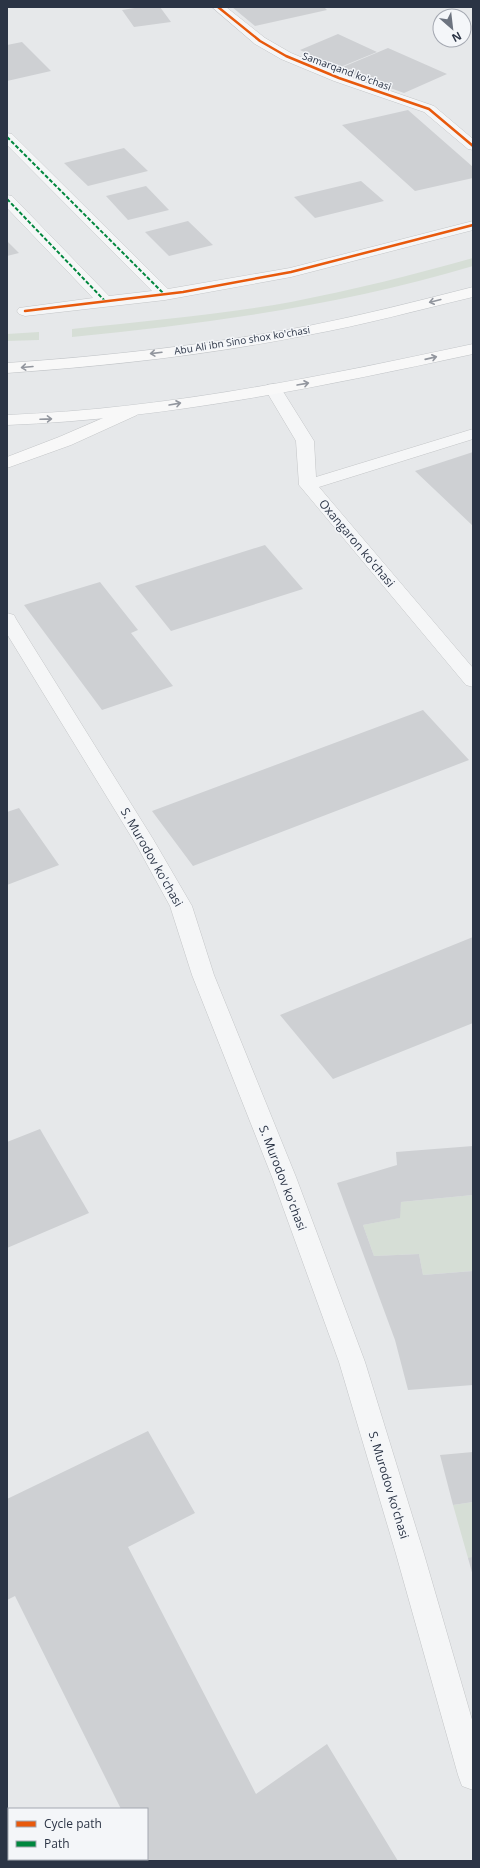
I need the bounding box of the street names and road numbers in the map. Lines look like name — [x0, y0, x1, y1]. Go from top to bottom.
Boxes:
street label: Samarqand ko'chasi — [301, 48, 393, 94]
street label: Abu Ali ibn Sino shox ko'chasi — [173, 322, 311, 358]
street label: Oxangaron ko'chasi — [315, 495, 399, 591]
street label: S. Murodov ko'chasi — [117, 804, 187, 910]
street label: S. Murodov ko'chasi — [255, 1123, 311, 1233]
street label: S. Murodov ko'chasi — [365, 1429, 413, 1541]

